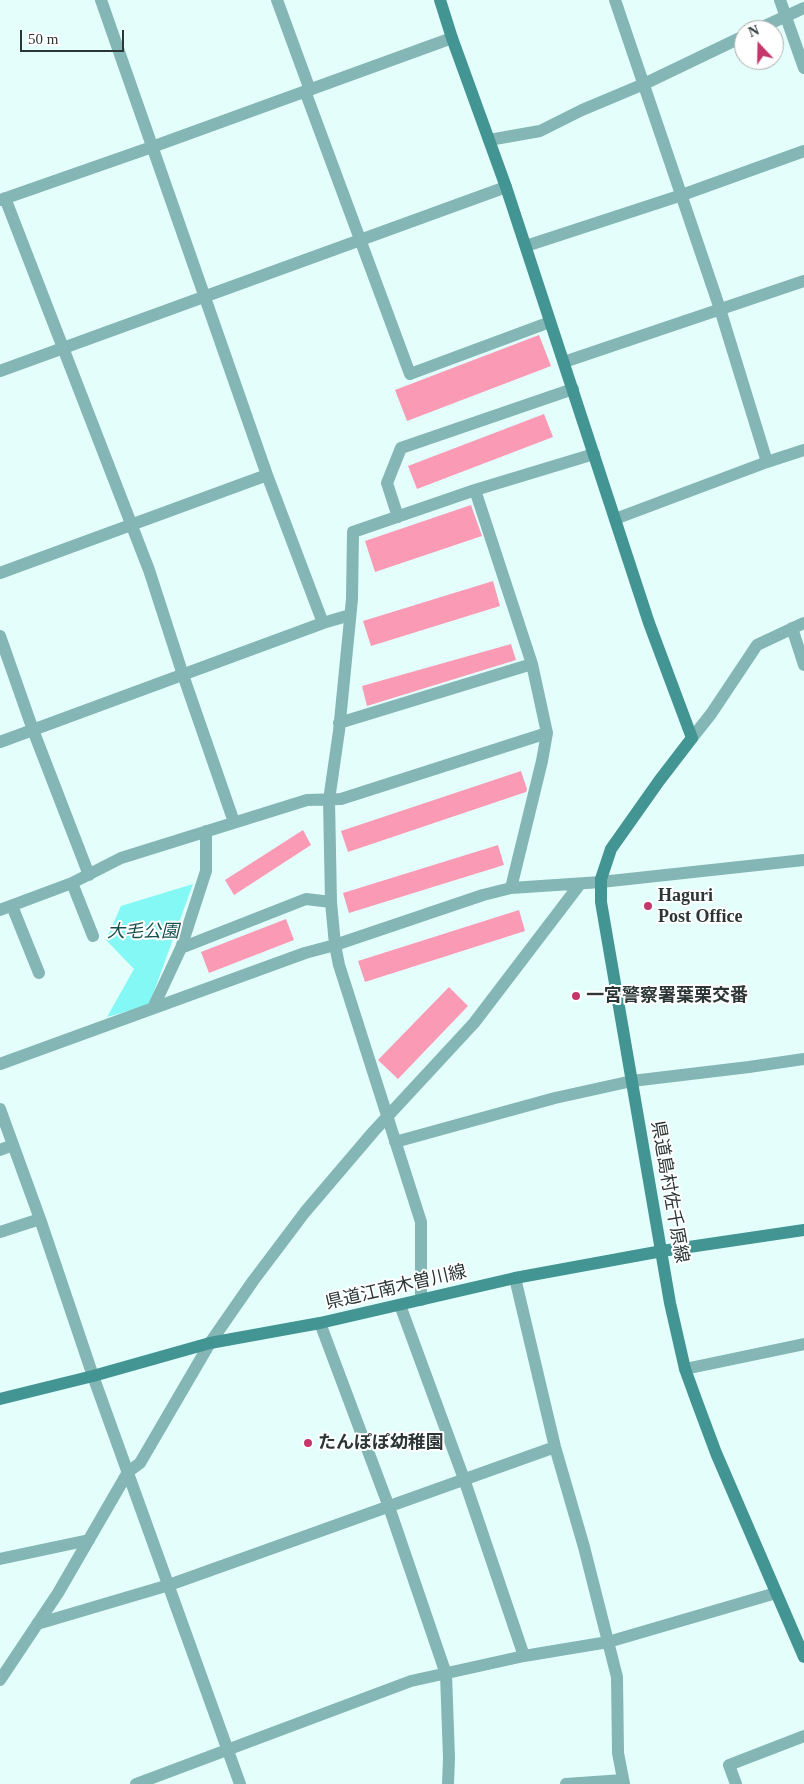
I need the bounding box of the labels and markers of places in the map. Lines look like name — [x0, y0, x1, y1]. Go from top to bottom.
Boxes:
place label: Haguri Post Office — [658, 885, 742, 928]
marker: Haguri Post Office — [642, 900, 654, 912]
place label: 一宮警察署葉栗交番 — [586, 985, 748, 1007]
marker: 一宮警察署葉栗交番 — [570, 990, 582, 1002]
place label: たんぽぽ幼稚園 — [318, 1432, 444, 1454]
marker: たんぽぽ幼稚園 — [302, 1437, 314, 1449]

